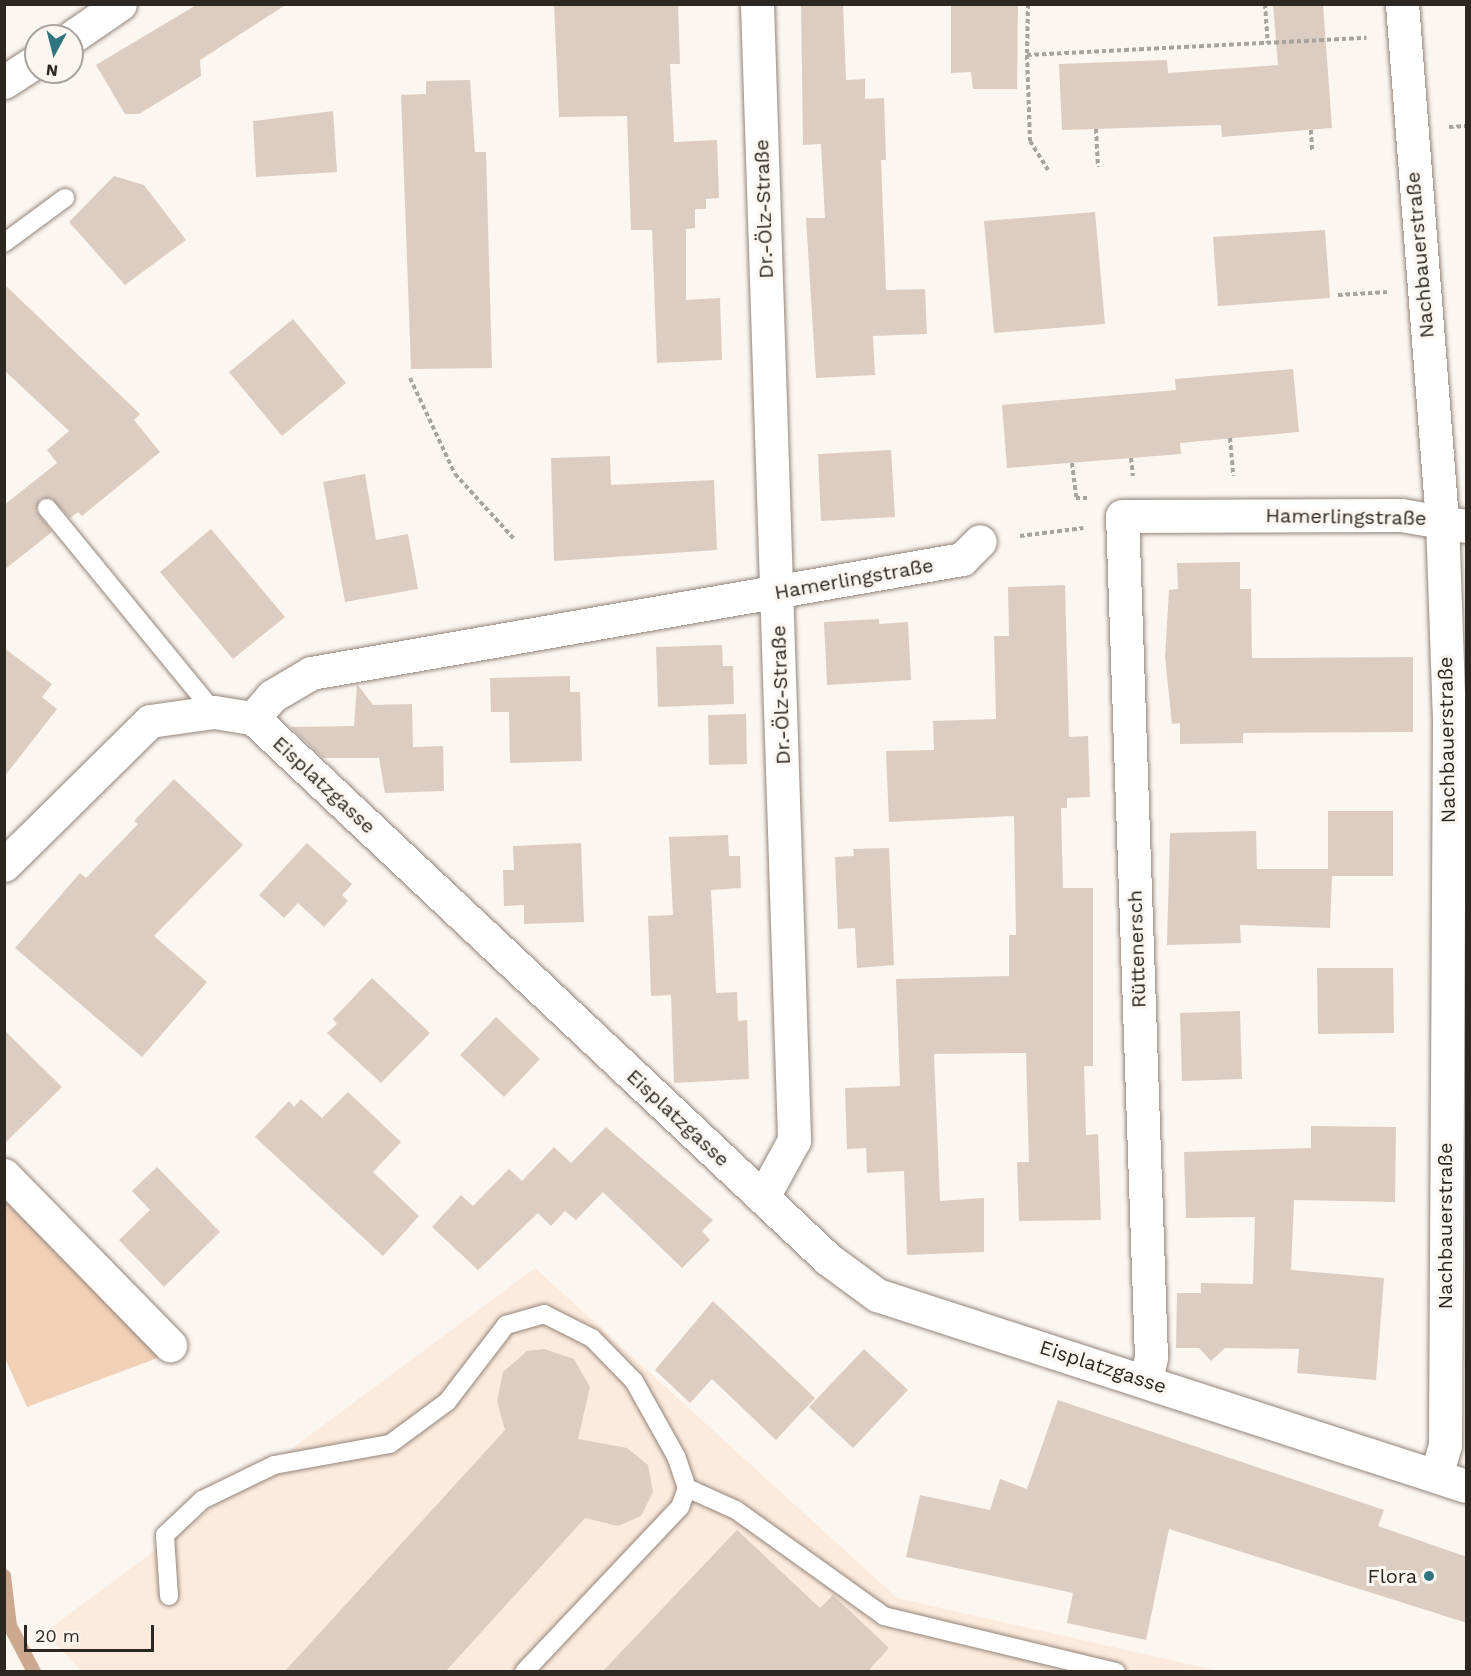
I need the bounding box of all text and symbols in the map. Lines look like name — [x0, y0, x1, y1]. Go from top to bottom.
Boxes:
north arrow — [24, 24, 84, 84]
text: N — [45, 60, 59, 81]
street label: Dr.-Ölz-Straße — [750, 139, 778, 279]
street label: Nachbauerstraße — [1401, 171, 1439, 339]
street label: Hamerlingstraße — [1265, 504, 1427, 530]
street label: Hamerlingstraße — [773, 553, 935, 605]
street label: Dr.-Ölz-Straße — [767, 625, 795, 765]
street label: Nachbauerstraße — [1434, 656, 1460, 824]
street label: Eisplatzgasse — [268, 731, 380, 839]
street label: Rüttenersch — [1123, 890, 1151, 1008]
street label: Eisplatzgasse — [622, 1064, 734, 1172]
street label: Nachbauerstraße — [1433, 1143, 1457, 1309]
street label: Eisplatzgasse — [1037, 1335, 1169, 1399]
place label: Flora — [1367, 1564, 1417, 1588]
marker: Flora — [1422, 1569, 1436, 1583]
scale bar — [27, 1613, 158, 1651]
text: 20 m — [35, 1625, 80, 1646]

